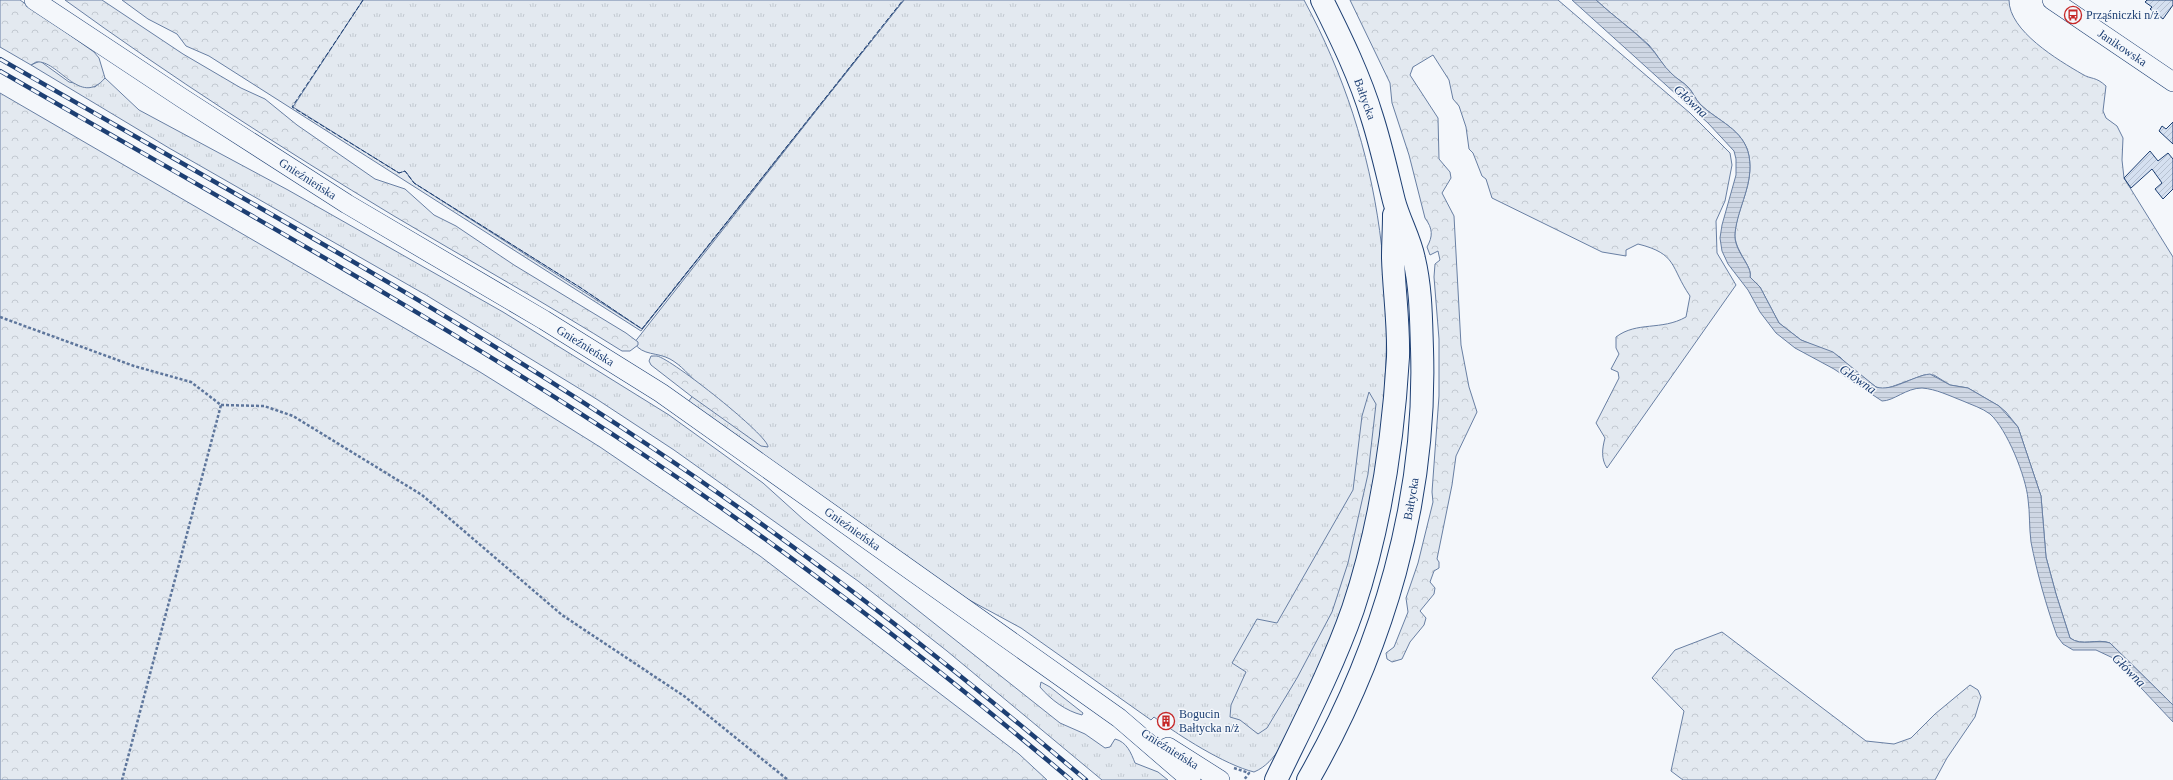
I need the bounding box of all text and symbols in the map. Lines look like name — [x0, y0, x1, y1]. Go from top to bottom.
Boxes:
bus stop icon: Prząśniczki n/ż — [2063, 5, 2083, 25]
place label: Prząśniczki n/ż — [2086, 8, 2159, 22]
street label: Janikowska — [2095, 26, 2150, 70]
street label: Bałtycka — [1351, 77, 1379, 122]
water label: Główna — [1671, 81, 1712, 121]
street label: Gnieźnieńska — [277, 155, 340, 203]
street label: Gnieźnieńska — [554, 323, 617, 369]
water label: Główna — [1837, 361, 1880, 397]
street label: Bałtycka — [1401, 476, 1422, 521]
street label: Gnieźnieńska — [822, 504, 884, 554]
water label: Główna — [2109, 650, 2149, 690]
place label: Bogucin Bałtycka n/ż — [1179, 707, 1239, 735]
building icon: Bogucin Bałtycka n/ż — [1156, 711, 1176, 731]
street label: Gnieźnieńska — [1139, 726, 1202, 773]

